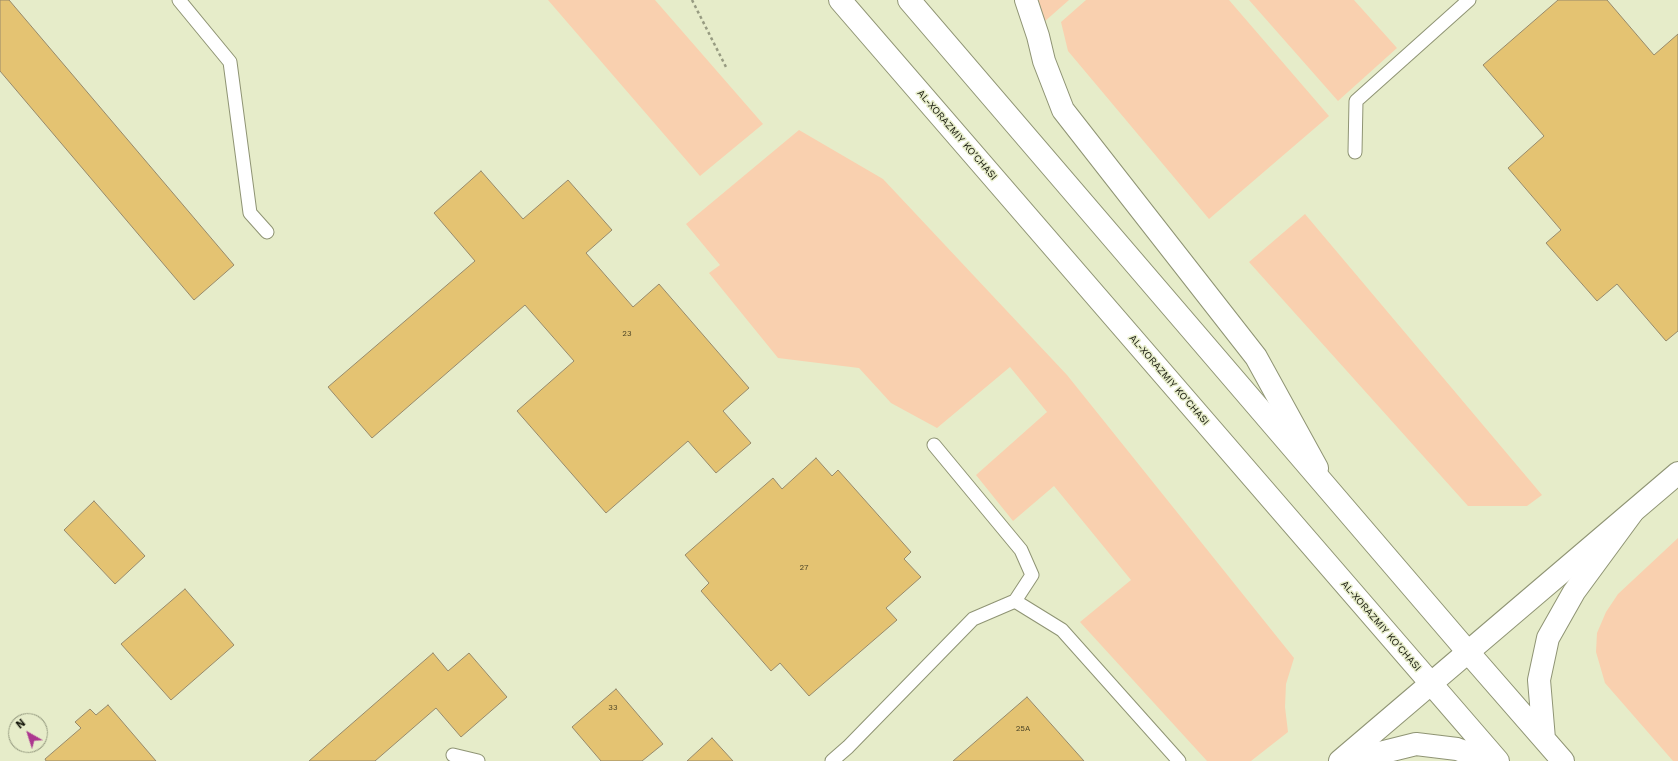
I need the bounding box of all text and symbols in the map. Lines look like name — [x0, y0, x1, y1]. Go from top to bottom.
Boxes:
street label: AL-XORAZMIY KO’CHASI — [914, 87, 1000, 183]
house number: 23 — [622, 329, 632, 339]
street label: AL-XORAZMIY KO’CHASI — [1126, 332, 1212, 428]
house number: 27 — [800, 563, 808, 573]
street label: AL-XORAZMIY KO’CHASI — [1338, 578, 1424, 674]
house number: 33 — [608, 703, 618, 713]
north arrow — [8, 713, 48, 753]
text: N — [14, 716, 28, 732]
house number: 25A — [1016, 724, 1030, 734]

